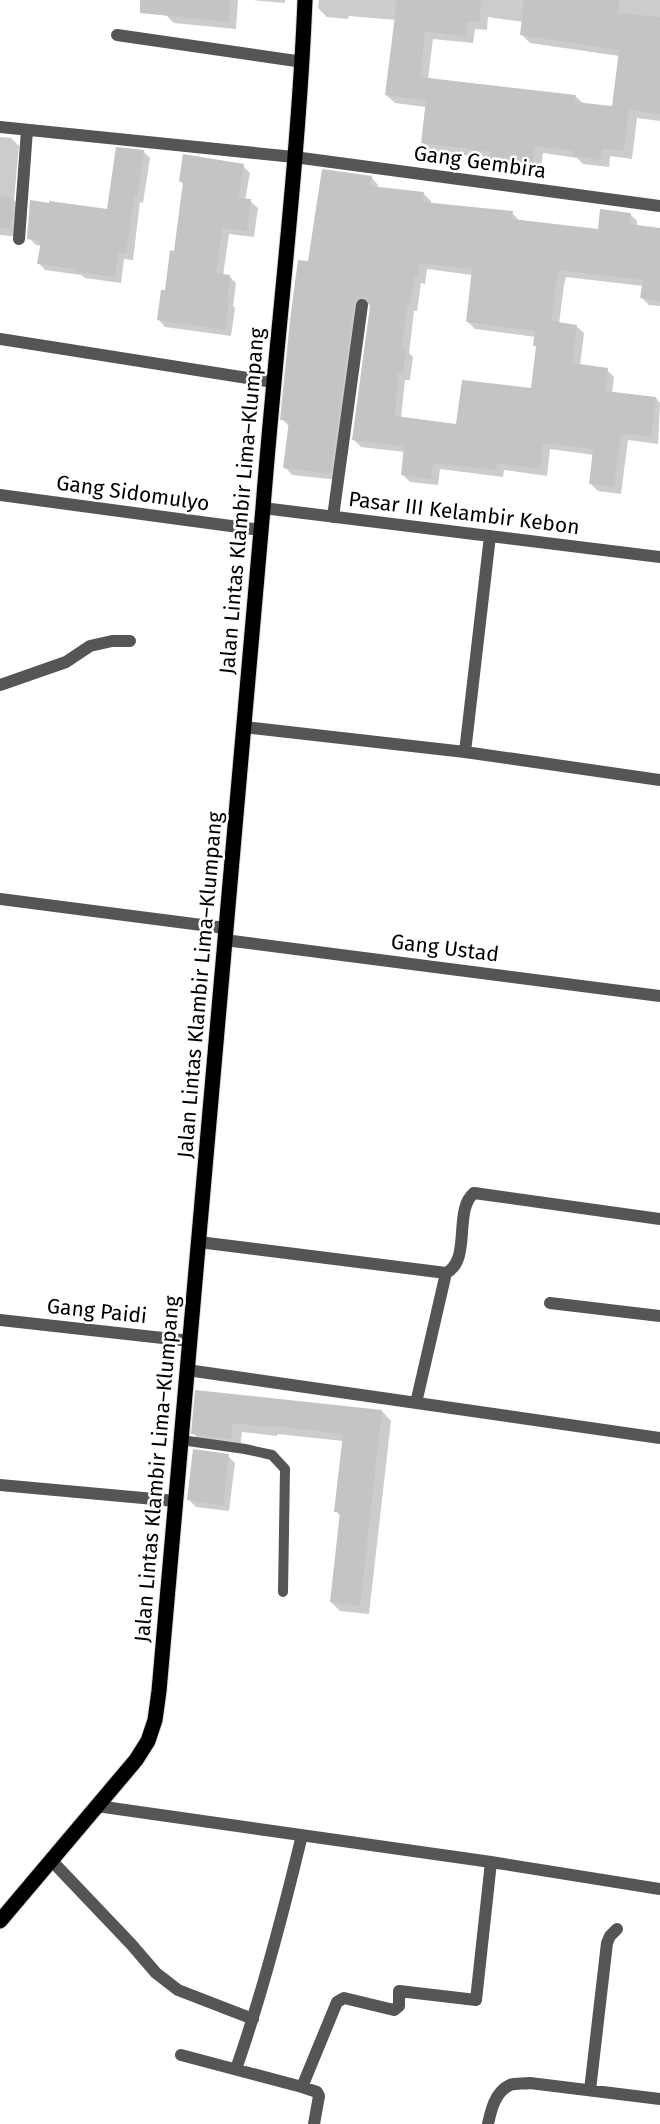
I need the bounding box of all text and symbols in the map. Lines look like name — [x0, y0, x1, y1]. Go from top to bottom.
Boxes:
street label: Gang Gembira — [412, 140, 548, 184]
street label: Jalan Lintas Klambir Lima–Klumpang — [214, 327, 270, 675]
street label: Gang Sidomulyo — [55, 469, 211, 517]
street label: Pasar III Kelambir Kebon — [347, 486, 581, 540]
street label: Jalan Lintas Klambir Lima–Klumpang — [172, 811, 228, 1159]
street label: Gang Ustad — [390, 928, 500, 968]
street label: Gang Paidi — [46, 1293, 148, 1329]
street label: Jalan Lintas Klambir Lima–Klumpang — [129, 1295, 185, 1643]

